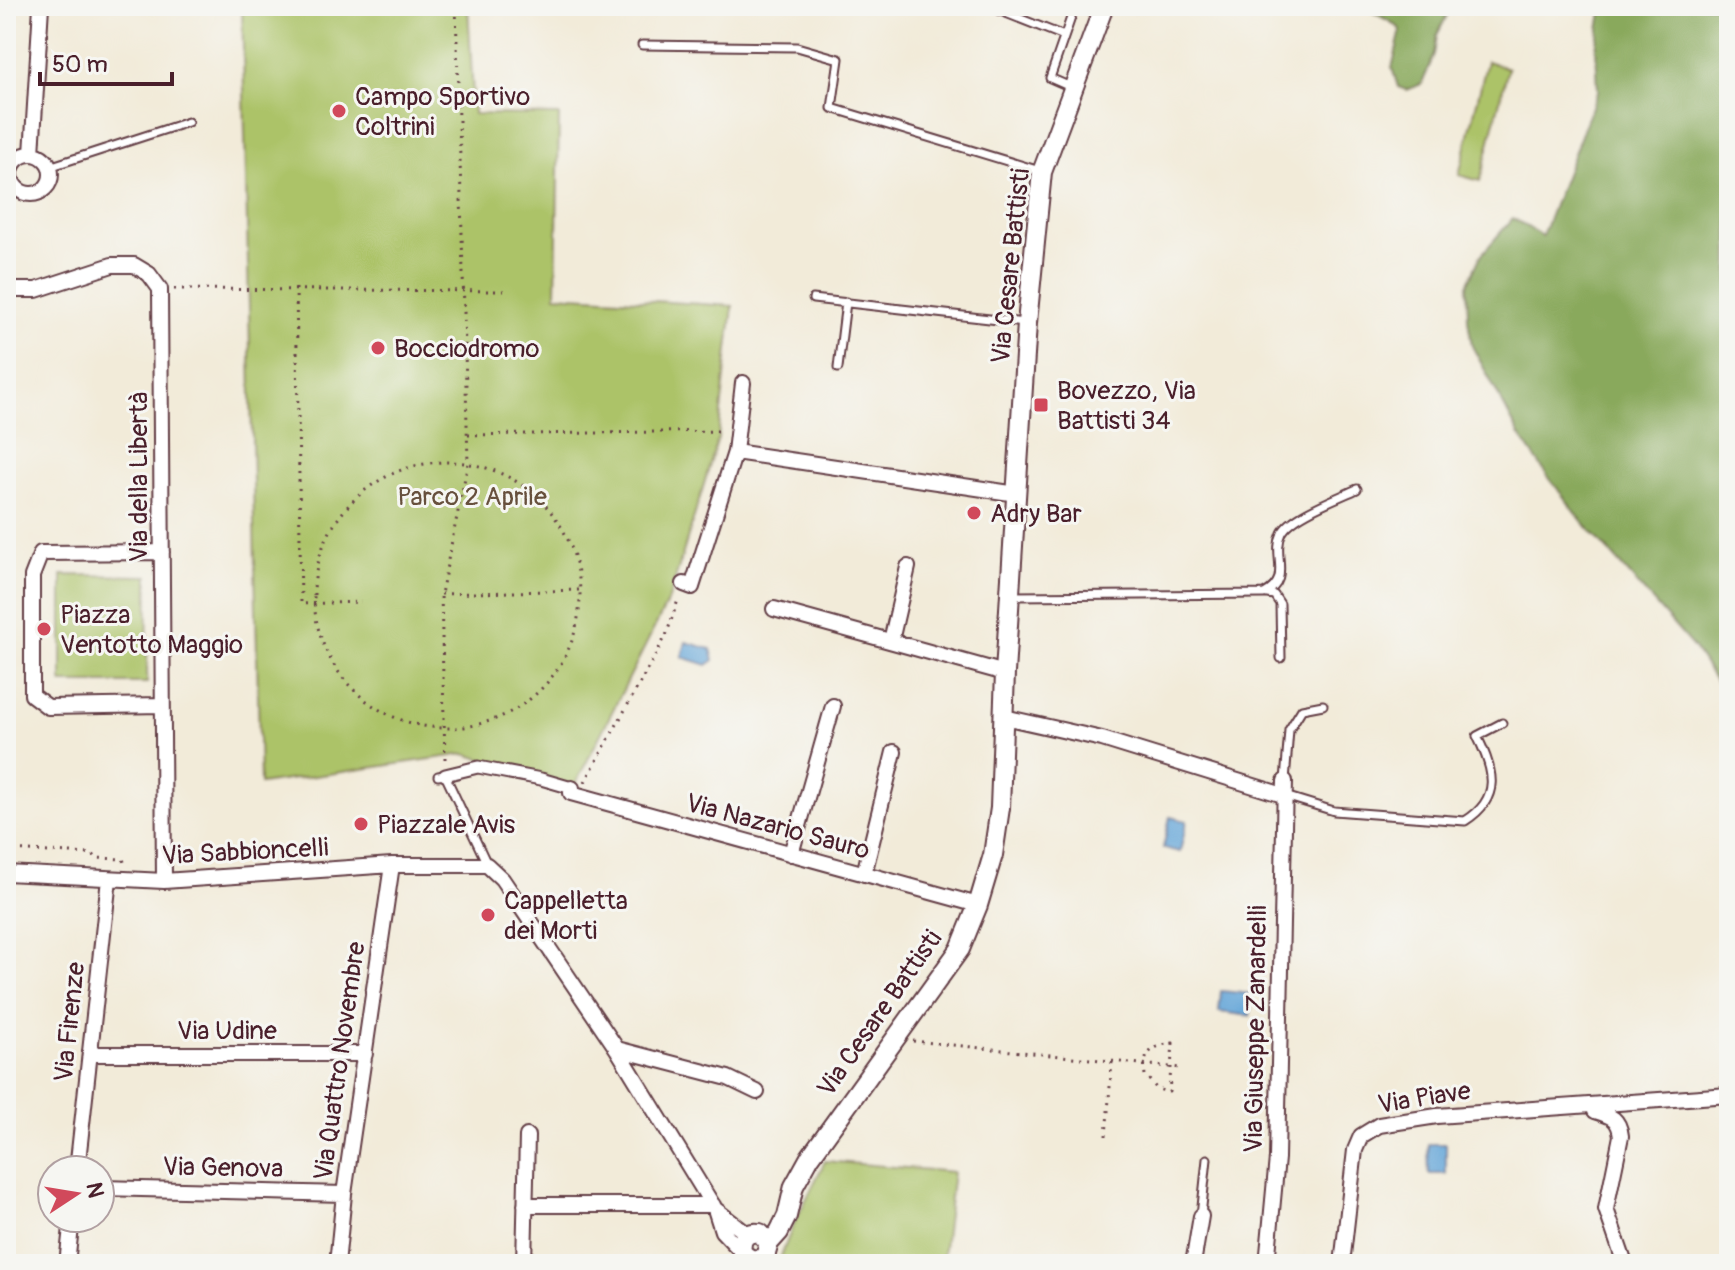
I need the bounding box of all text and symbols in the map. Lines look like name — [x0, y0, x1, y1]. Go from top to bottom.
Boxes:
scale bar — [40, 36, 172, 86]
text: 50 m — [52, 50, 108, 79]
place label: Campo Sportivo Coltrini — [355, 81, 530, 143]
marker: Campo Sportivo Coltrini — [330, 102, 348, 120]
street label: Via Cesare Battisti — [985, 167, 1037, 365]
place label: Bocciodromo — [394, 333, 539, 365]
marker: Bocciodromo — [369, 339, 387, 357]
place label: Bovezzo, Via Battisti 34 — [1057, 375, 1196, 437]
street label: Via della Libertà — [123, 392, 155, 562]
marker: Bovezzo, Via Battisti 34 — [1032, 396, 1050, 414]
park label: Parco 2 Aprile — [397, 481, 547, 513]
place label: Adry Bar — [990, 498, 1082, 530]
marker: Adry Bar — [965, 504, 983, 522]
place label: Piazza Ventotto Maggio — [60, 599, 243, 661]
marker: Piazza Ventotto Maggio — [35, 620, 53, 638]
street label: Via Nazario Sauro — [682, 787, 873, 867]
place label: Piazzale Avis — [377, 809, 516, 841]
marker: Piazzale Avis — [352, 815, 370, 833]
street label: Via Sabbioncelli — [161, 832, 329, 872]
place label: Cappelletta dei Morti — [504, 885, 628, 947]
street label: Via Giuseppe Zanardelli — [1238, 905, 1274, 1153]
marker: Cappelletta dei Morti — [479, 906, 497, 924]
street label: Via Cesare Battisti — [810, 924, 949, 1103]
street label: Via Quattro Novembre — [307, 940, 373, 1183]
street label: Via Firenze — [48, 960, 92, 1084]
street label: Via Udine — [177, 1015, 277, 1047]
street label: Via Piave — [1375, 1075, 1473, 1121]
street label: Via Genova — [162, 1151, 283, 1185]
north arrow — [36, 1154, 116, 1234]
text: N — [79, 1180, 110, 1200]

